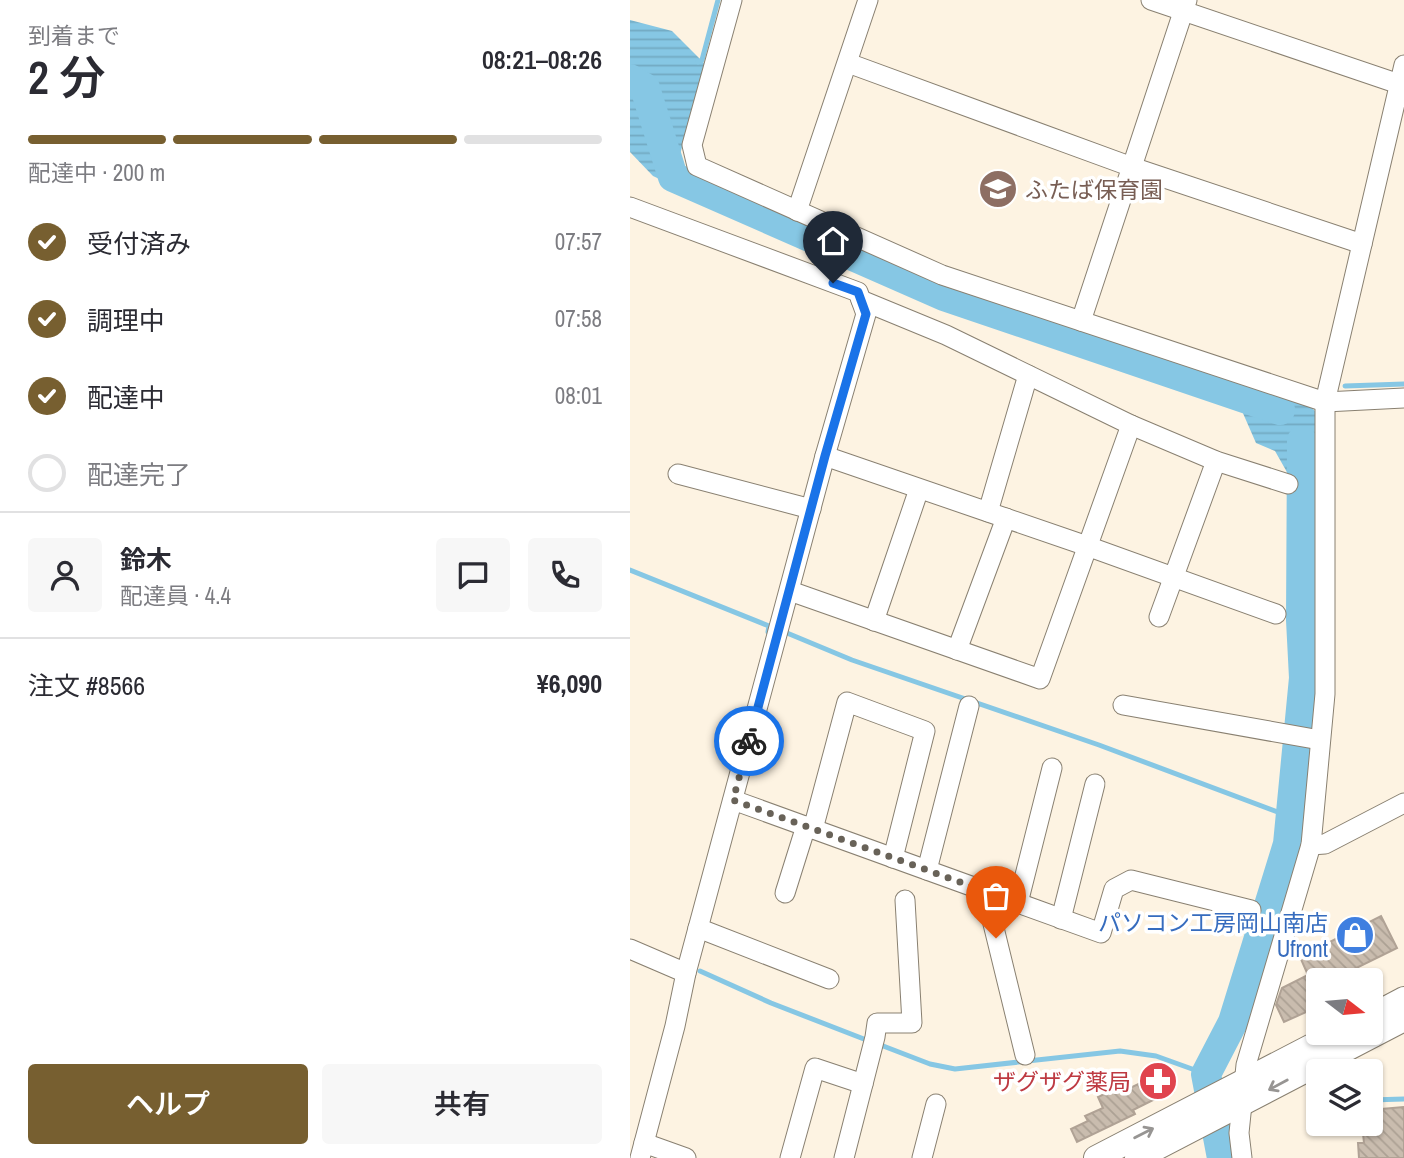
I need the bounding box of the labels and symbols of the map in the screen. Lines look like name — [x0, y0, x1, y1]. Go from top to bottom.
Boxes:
school or university icon: ふたば保育園 — [977, 168, 1019, 210]
place label: ふたば保育園 — [1025, 174, 1163, 205]
pin — [803, 211, 863, 283]
courier — [714, 706, 784, 776]
pin — [966, 866, 1026, 938]
place label: パソコン工房岡山南店 Ufront — [1098, 907, 1328, 964]
shop icon: パソコン工房岡山南店 Ufront — [1334, 914, 1376, 956]
north arrow — [1306, 968, 1382, 1045]
pharmacy icon: ザグザグ薬局 — [1137, 1060, 1179, 1102]
place label: ザグザグ薬局 — [993, 1066, 1131, 1097]
one-way arrow — [1269, 1078, 1289, 1092]
one-way arrow — [1134, 1125, 1154, 1139]

